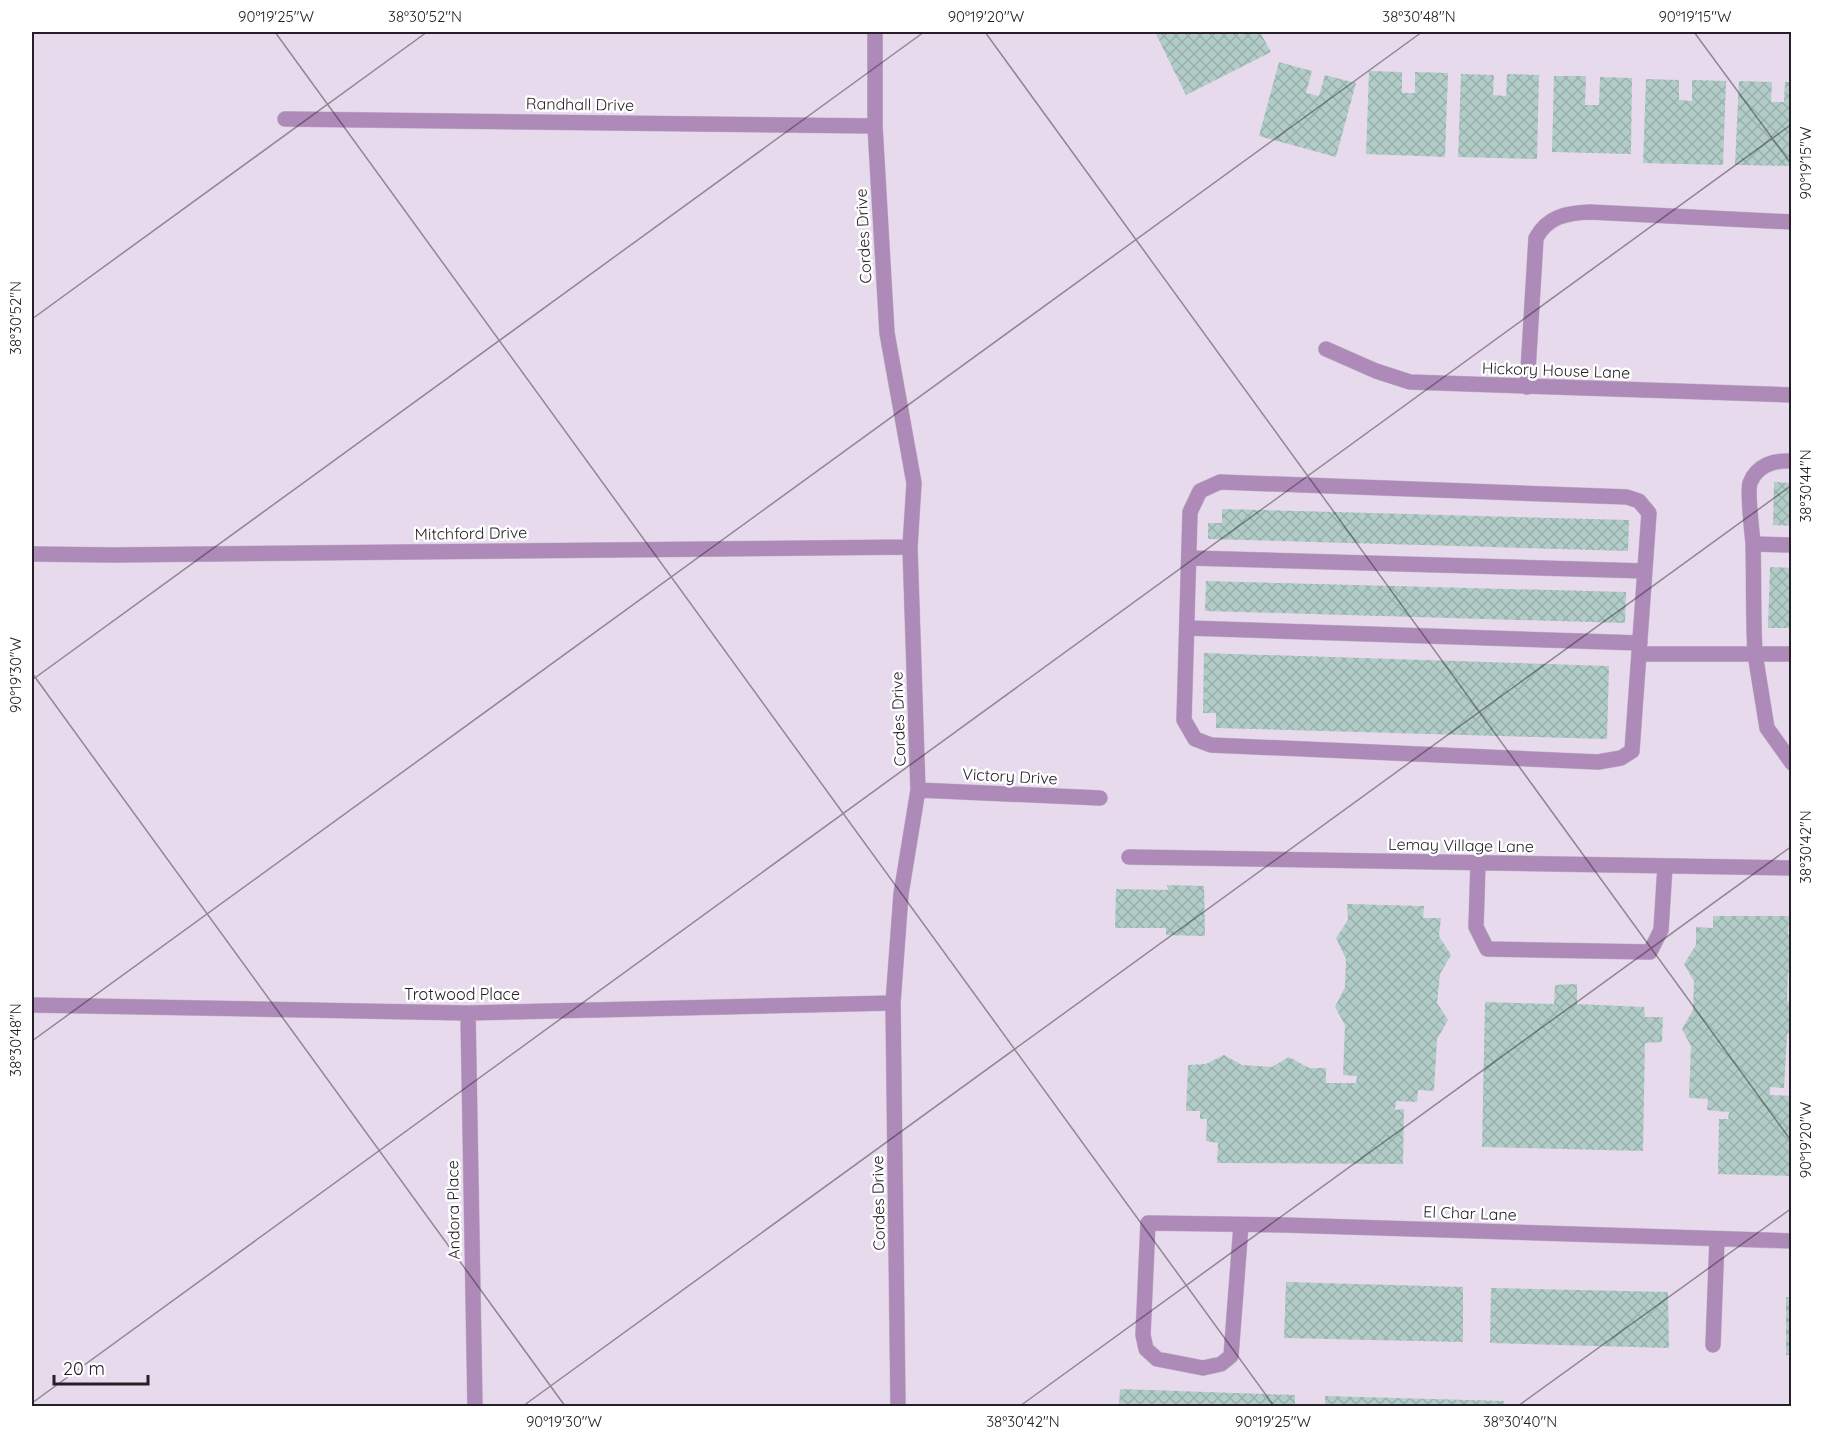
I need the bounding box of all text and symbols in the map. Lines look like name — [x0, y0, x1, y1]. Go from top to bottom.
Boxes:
text: 90°19'25"W — [238, 7, 314, 26]
text: 38°30'52"N — [388, 7, 462, 26]
text: 90°19'20"W — [948, 7, 1025, 26]
text: 38°30'48"N — [1382, 7, 1456, 26]
text: 90°19'15"W — [1658, 7, 1732, 26]
street label: Randhall Drive — [526, 93, 634, 115]
text: 90°19'15"W — [1796, 126, 1815, 200]
street label: Cordes Drive — [851, 188, 875, 284]
text: 38°30'52"N — [6, 281, 25, 355]
street label: Hickory House Lane — [1481, 357, 1631, 383]
text: 38°30'44"N — [1796, 449, 1815, 523]
street label: Mitchford Drive — [415, 522, 527, 544]
text: 90°19'30"W — [6, 636, 25, 713]
street label: Cordes Drive — [886, 671, 910, 767]
street label: Victory Drive — [962, 764, 1058, 788]
text: 38°30'42"N — [1796, 810, 1815, 884]
street label: Lemay Village Lane — [1388, 834, 1534, 856]
street label: Trotwood Place — [404, 984, 520, 1004]
text: 38°30'48"N — [6, 1003, 25, 1077]
text: 90°19'20"W — [1796, 1101, 1815, 1178]
street label: Cordes Drive — [867, 1155, 889, 1251]
street label: Andora Place — [442, 1160, 464, 1260]
street label: El Char Lane — [1423, 1201, 1517, 1225]
scale bar — [54, 1348, 148, 1386]
text: 20 m — [63, 1357, 105, 1380]
text: 90°19'30"W — [526, 1412, 603, 1431]
text: 38°30'42"N — [986, 1412, 1060, 1431]
text: 90°19'25"W — [1235, 1412, 1311, 1431]
text: 38°30'40"N — [1483, 1412, 1557, 1431]

